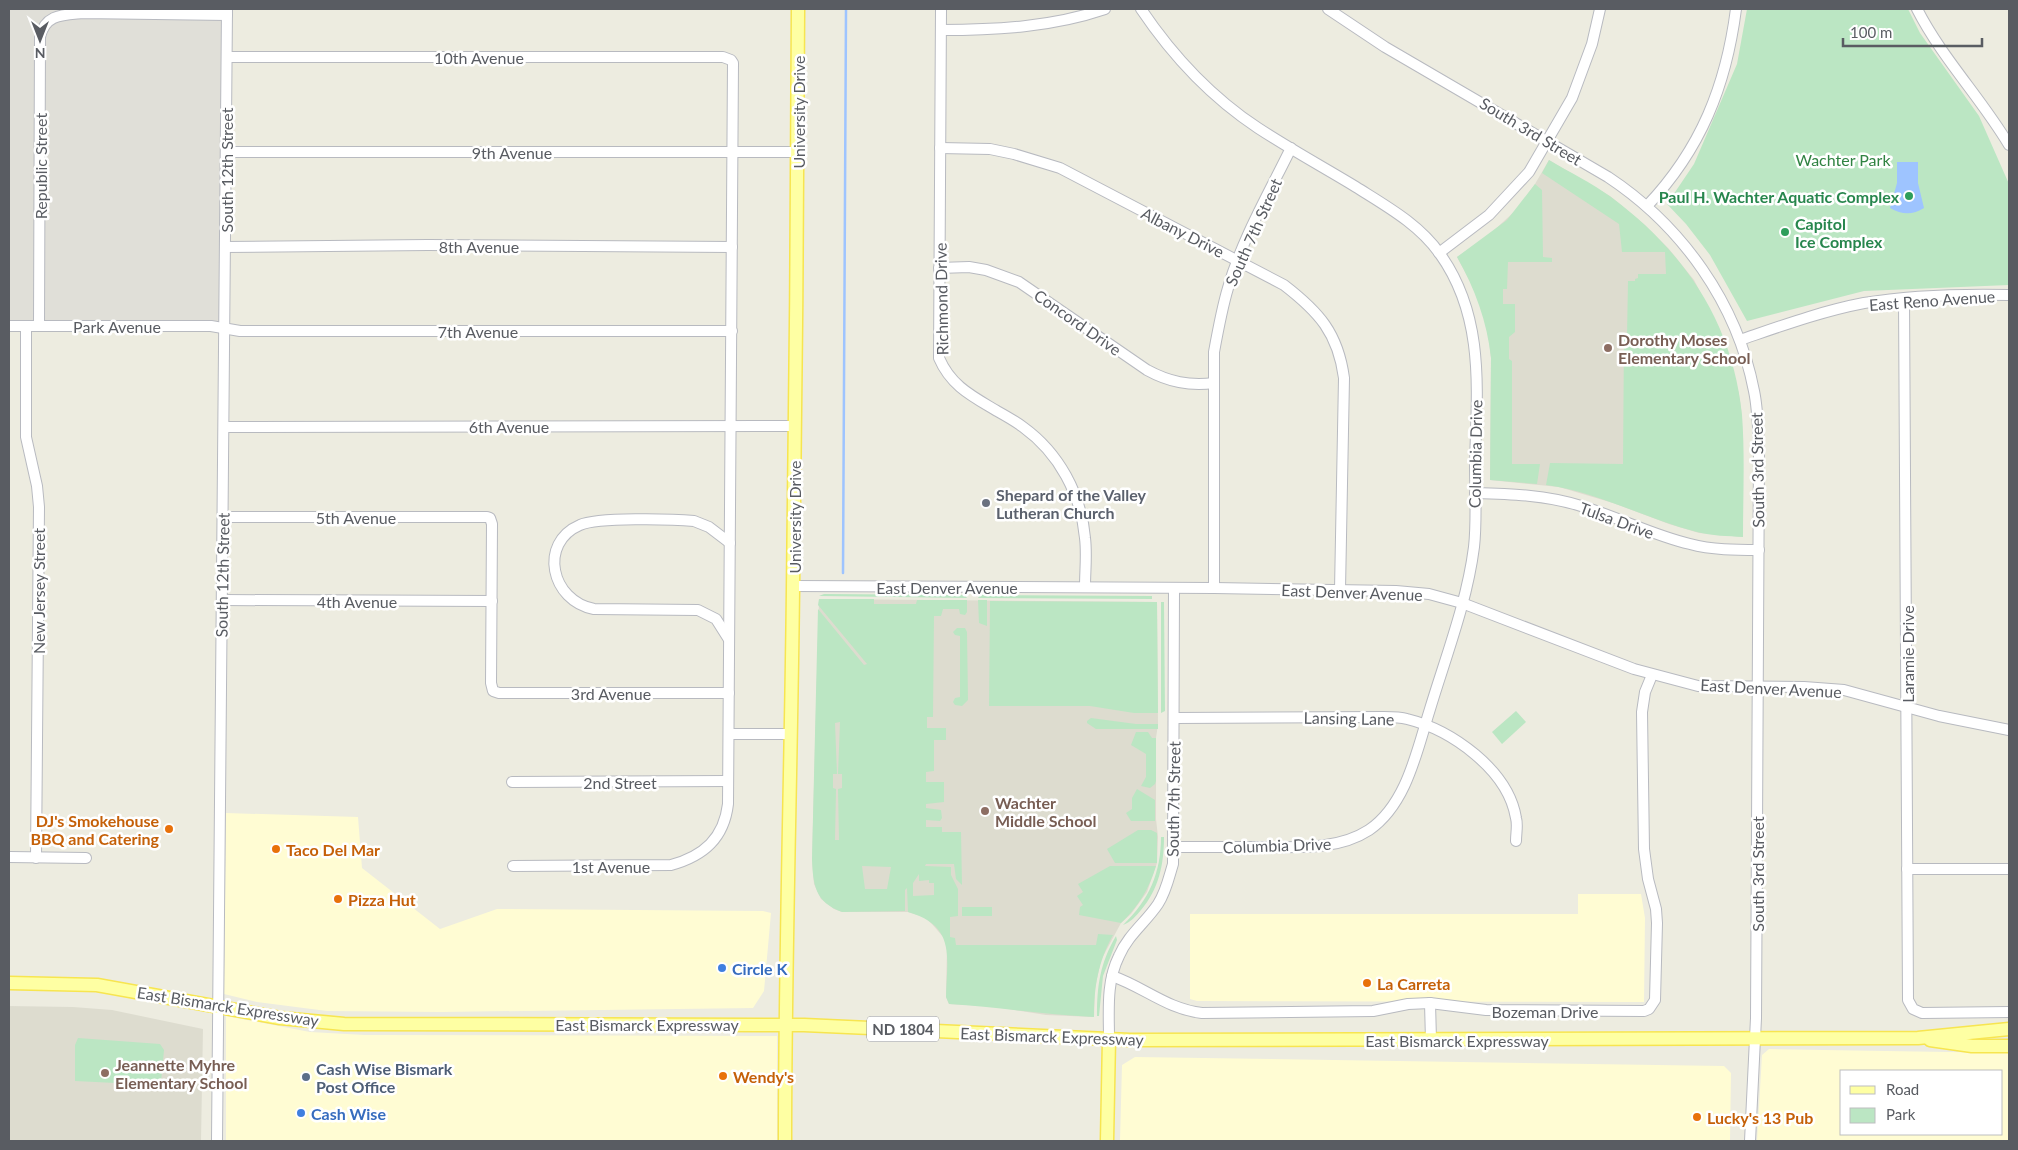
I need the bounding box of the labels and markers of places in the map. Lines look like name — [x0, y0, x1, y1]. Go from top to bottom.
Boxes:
place label: Paul H. Wachter Aquatic Complex — [1659, 187, 1900, 206]
marker: Paul H. Wachter Aquatic Complex — [1903, 190, 1915, 202]
place label: Capitol Ice Complex — [1795, 214, 1883, 251]
marker: Capitol Ice Complex — [1779, 226, 1791, 238]
place label: Dorothy Moses Elementary School — [1618, 330, 1750, 367]
marker: Dorothy Moses Elementary School — [1602, 342, 1614, 354]
place label: Shepard of the Valley Lutheran Church — [996, 485, 1147, 522]
marker: Shepard of the Valley Lutheran Church — [980, 497, 992, 509]
place label: Wachter Middle School — [995, 793, 1097, 830]
marker: Wachter Middle School — [979, 805, 991, 817]
place label: DJ's Smokehouse BBQ and Catering — [30, 811, 160, 848]
marker: DJ's Smokehouse BBQ and Catering — [163, 823, 175, 835]
place label: Taco Del Mar — [286, 840, 380, 859]
marker: Taco Del Mar — [270, 843, 282, 855]
place label: Pizza Hut — [348, 890, 416, 909]
marker: Pizza Hut — [332, 893, 344, 905]
place label: Circle K — [732, 959, 789, 978]
marker: Circle K — [716, 962, 728, 974]
place label: La Carreta — [1377, 974, 1450, 993]
marker: La Carreta — [1361, 977, 1373, 989]
place label: Jeannette Myhre Elementary School — [115, 1055, 247, 1092]
place label: Cash Wise Bismark Post Office — [316, 1059, 453, 1096]
marker: Jeannette Myhre Elementary School — [99, 1067, 111, 1079]
place label: Wendy's — [733, 1067, 794, 1086]
marker: Wendy's — [717, 1070, 729, 1082]
marker: Cash Wise Bismark Post Office — [300, 1071, 312, 1083]
place label: Cash Wise — [311, 1104, 386, 1123]
marker: Cash Wise — [295, 1107, 307, 1119]
place label: Lucky's 13 Pub — [1707, 1108, 1813, 1127]
marker: Lucky's 13 Pub — [1691, 1111, 1703, 1123]

